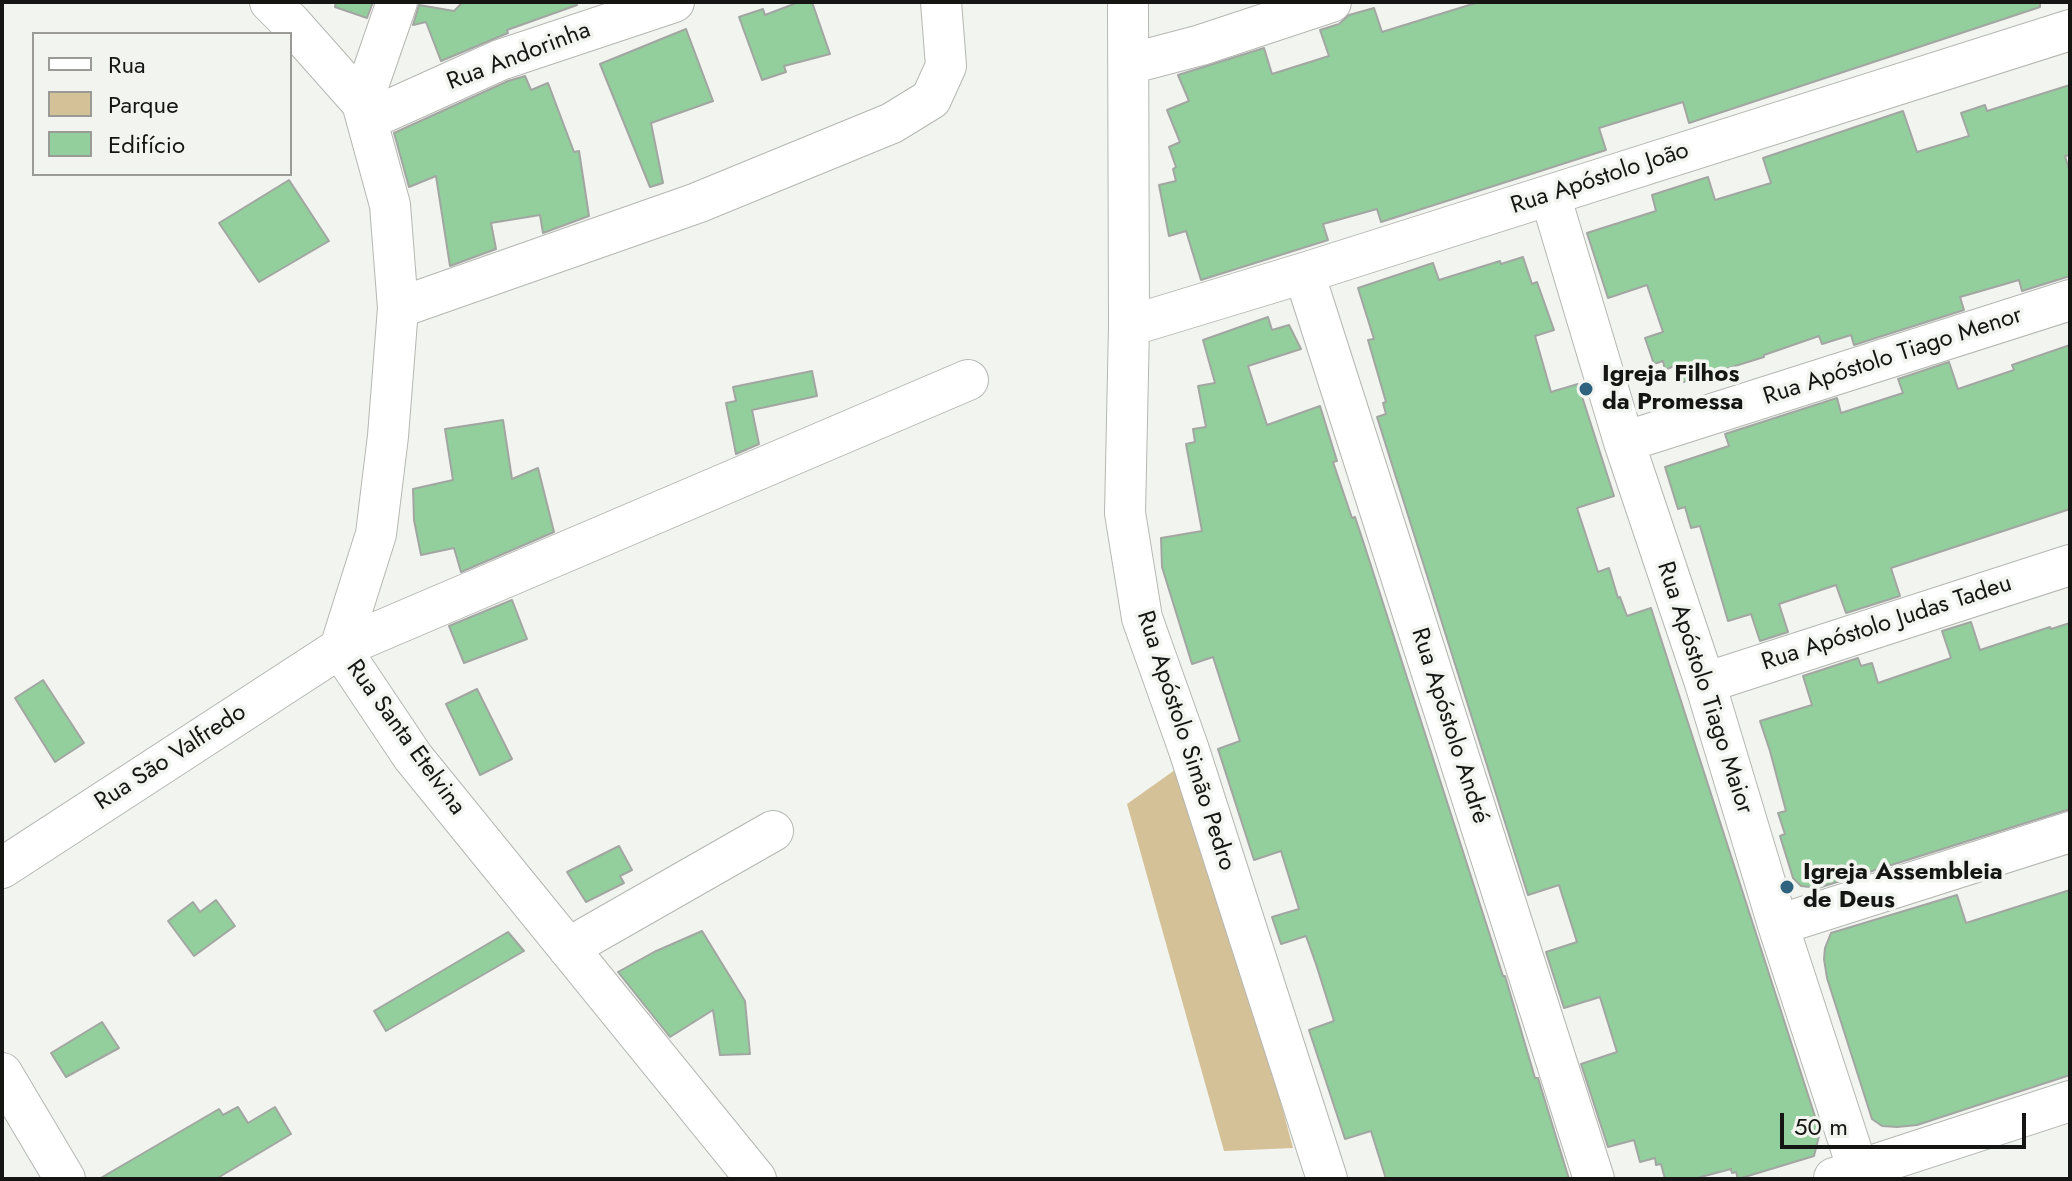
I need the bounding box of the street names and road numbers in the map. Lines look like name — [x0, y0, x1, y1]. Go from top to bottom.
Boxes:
street label: Rua Andorinha — [443, 16, 595, 98]
street label: Rua Apóstolo João — [1507, 137, 1693, 221]
street label: Rua Apóstolo Tiago Menor — [1760, 302, 2026, 412]
street label: Rua Apóstolo Tiago Maior — [1650, 558, 1758, 818]
street label: Rua Apóstolo Judas Tadeu — [1758, 570, 2016, 678]
street label: Rua Apóstolo Simão Pedro — [1129, 608, 1241, 874]
street label: Rua Apóstolo André — [1404, 624, 1494, 828]
street label: Rua Santa Etelvina — [339, 655, 471, 821]
street label: Rua São Valfredo — [90, 698, 252, 818]

